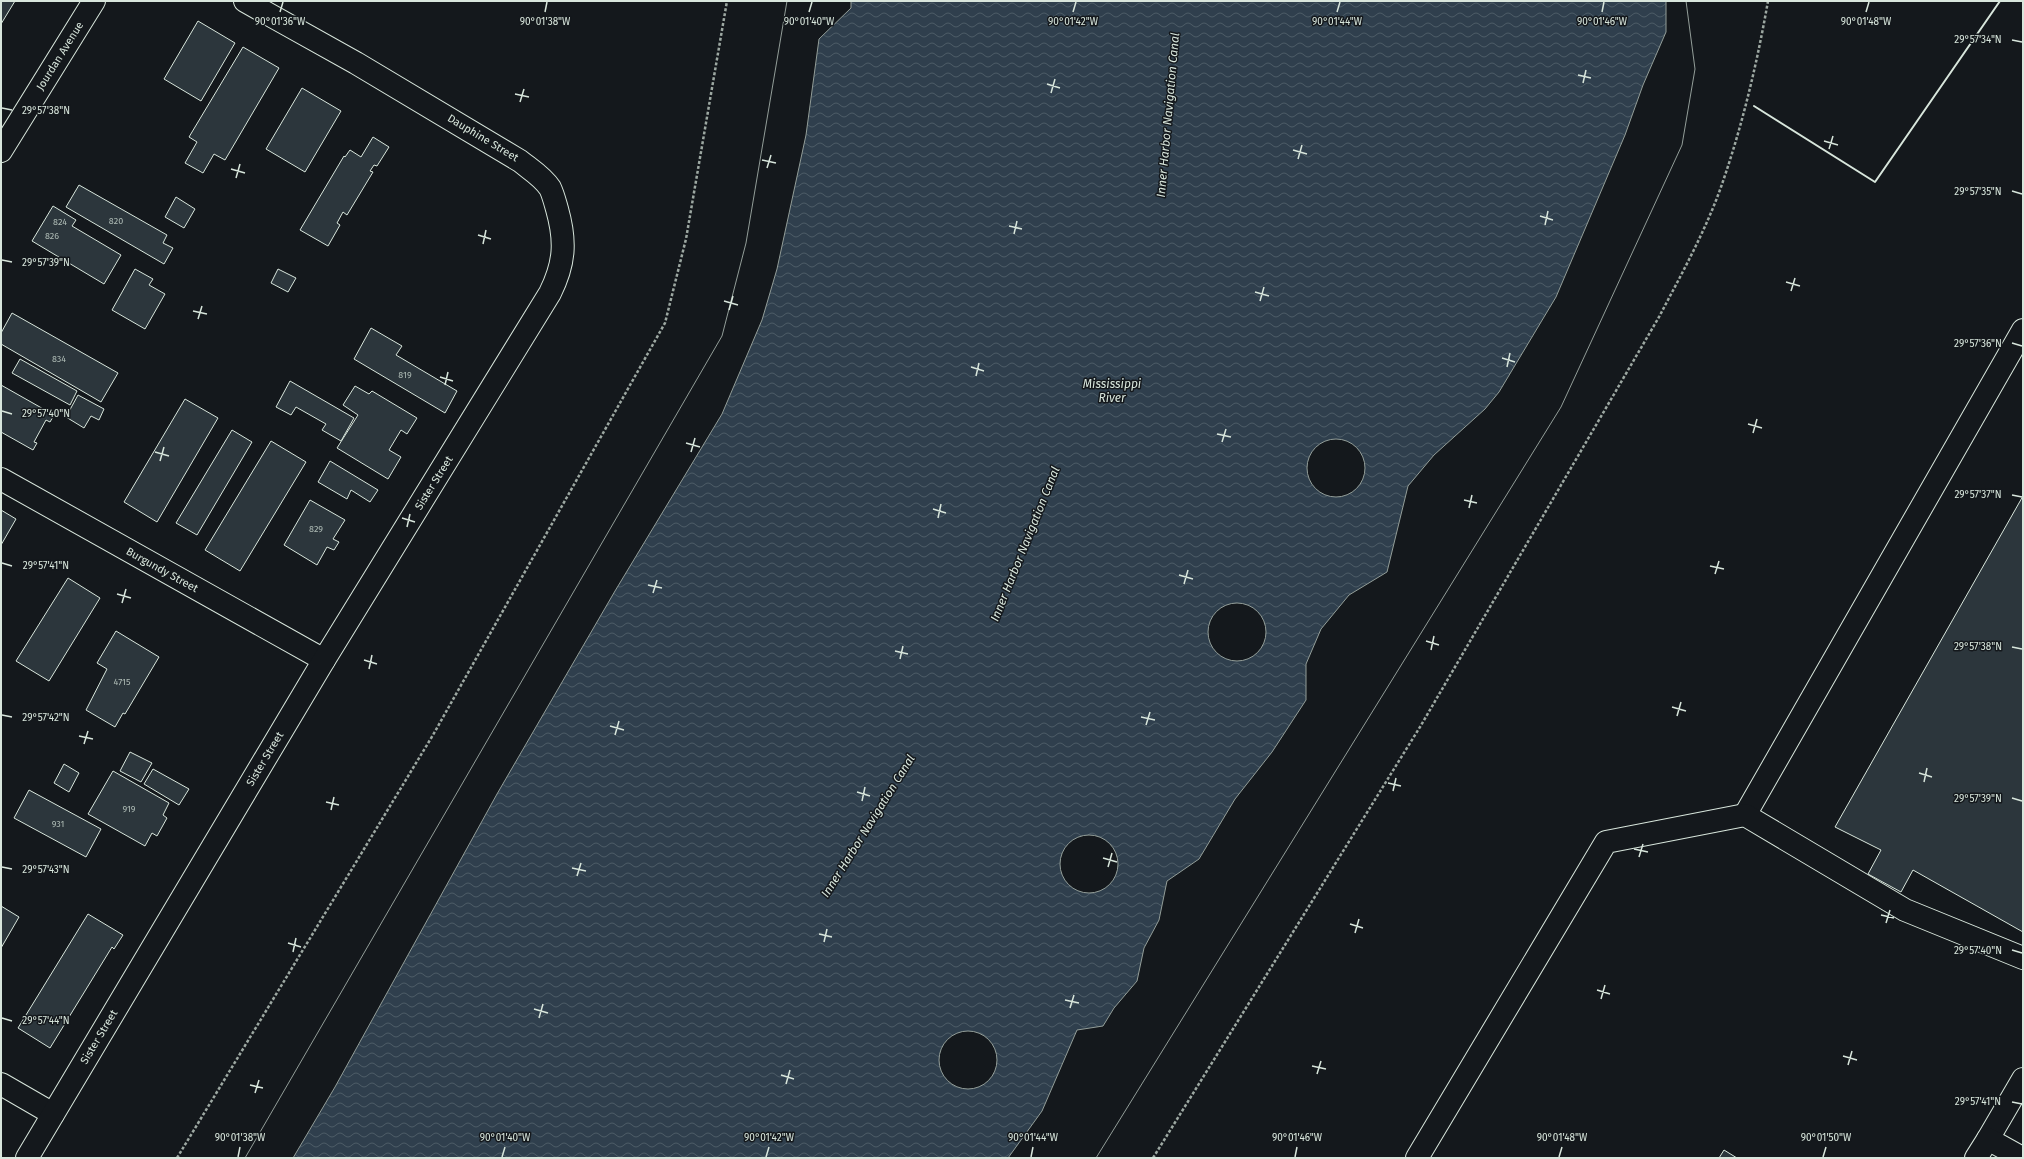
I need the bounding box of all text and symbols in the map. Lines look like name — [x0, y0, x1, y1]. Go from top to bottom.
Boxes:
text: 90°01'36"W — [255, 16, 306, 28]
text: 90°01'38"W — [520, 16, 571, 28]
text: 90°01'40"W — [784, 16, 835, 28]
text: 90°01'42"W — [1048, 16, 1099, 28]
text: 90°01'44"W — [1312, 16, 1363, 28]
text: 90°01'46"W — [1577, 16, 1628, 28]
text: 90°01'48"W — [1841, 16, 1892, 28]
street label: Jourdan Avenue — [34, 19, 86, 93]
water label: Inner Harbor Navigation Canal — [1154, 32, 1182, 198]
text: 29°57'34"N — [1954, 34, 2002, 46]
text: 29°57'38"N — [22, 105, 70, 117]
street label: Dauphine Street — [445, 112, 521, 164]
text: 29°57'35"N — [1954, 186, 2002, 198]
house number: 820 — [109, 216, 123, 226]
house number: 824 — [53, 217, 67, 227]
house number: 826 — [45, 231, 59, 241]
text: 29°57'39"N — [22, 257, 70, 269]
text: 29°57'36"N — [1954, 338, 2002, 350]
house number: 834 — [52, 354, 66, 364]
house number: 819 — [398, 370, 412, 380]
water label: Mississippi River — [1083, 377, 1142, 405]
text: 29°57'40"N — [22, 408, 70, 420]
street label: Sister Street — [412, 454, 456, 512]
water label: Inner Harbor Navigation Canal — [988, 465, 1062, 623]
text: 29°57'37"N — [1954, 489, 2002, 501]
house number: 829 — [309, 524, 323, 534]
street label: Burgundy Street — [124, 545, 200, 595]
text: 29°57'41"N — [23, 560, 69, 572]
text: 29°57'38"N — [1954, 641, 2002, 653]
house number: 4715 — [114, 677, 131, 687]
text: 29°57'42"N — [22, 712, 70, 724]
street label: Sister Street — [244, 729, 286, 789]
water label: Inner Harbor Navigation Canal — [818, 752, 918, 900]
text: 29°57'39"N — [1954, 793, 2002, 805]
house number: 919 — [122, 804, 136, 814]
house number: 931 — [52, 819, 64, 829]
text: 29°57'43"N — [22, 864, 70, 876]
text: 29°57'40"N — [1954, 945, 2002, 957]
street label: Sister Street — [78, 1007, 120, 1067]
text: 29°57'44"N — [22, 1015, 70, 1027]
text: 29°57'41"N — [1955, 1096, 2001, 1108]
text: 90°01'38"W — [215, 1132, 266, 1144]
text: 90°01'40"W — [480, 1132, 531, 1144]
text: 90°01'42"W — [744, 1132, 795, 1144]
text: 90°01'44"W — [1008, 1132, 1059, 1144]
text: 90°01'46"W — [1272, 1132, 1323, 1144]
text: 90°01'48"W — [1537, 1132, 1588, 1144]
text: 90°01'50"W — [1801, 1132, 1852, 1144]

